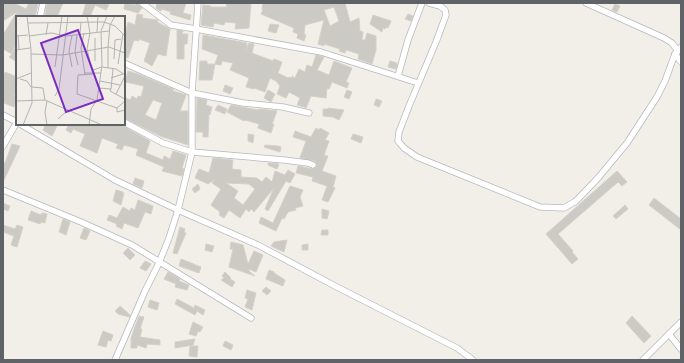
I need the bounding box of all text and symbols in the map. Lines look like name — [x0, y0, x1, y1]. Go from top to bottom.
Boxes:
inset map — [16, 16, 125, 125]

